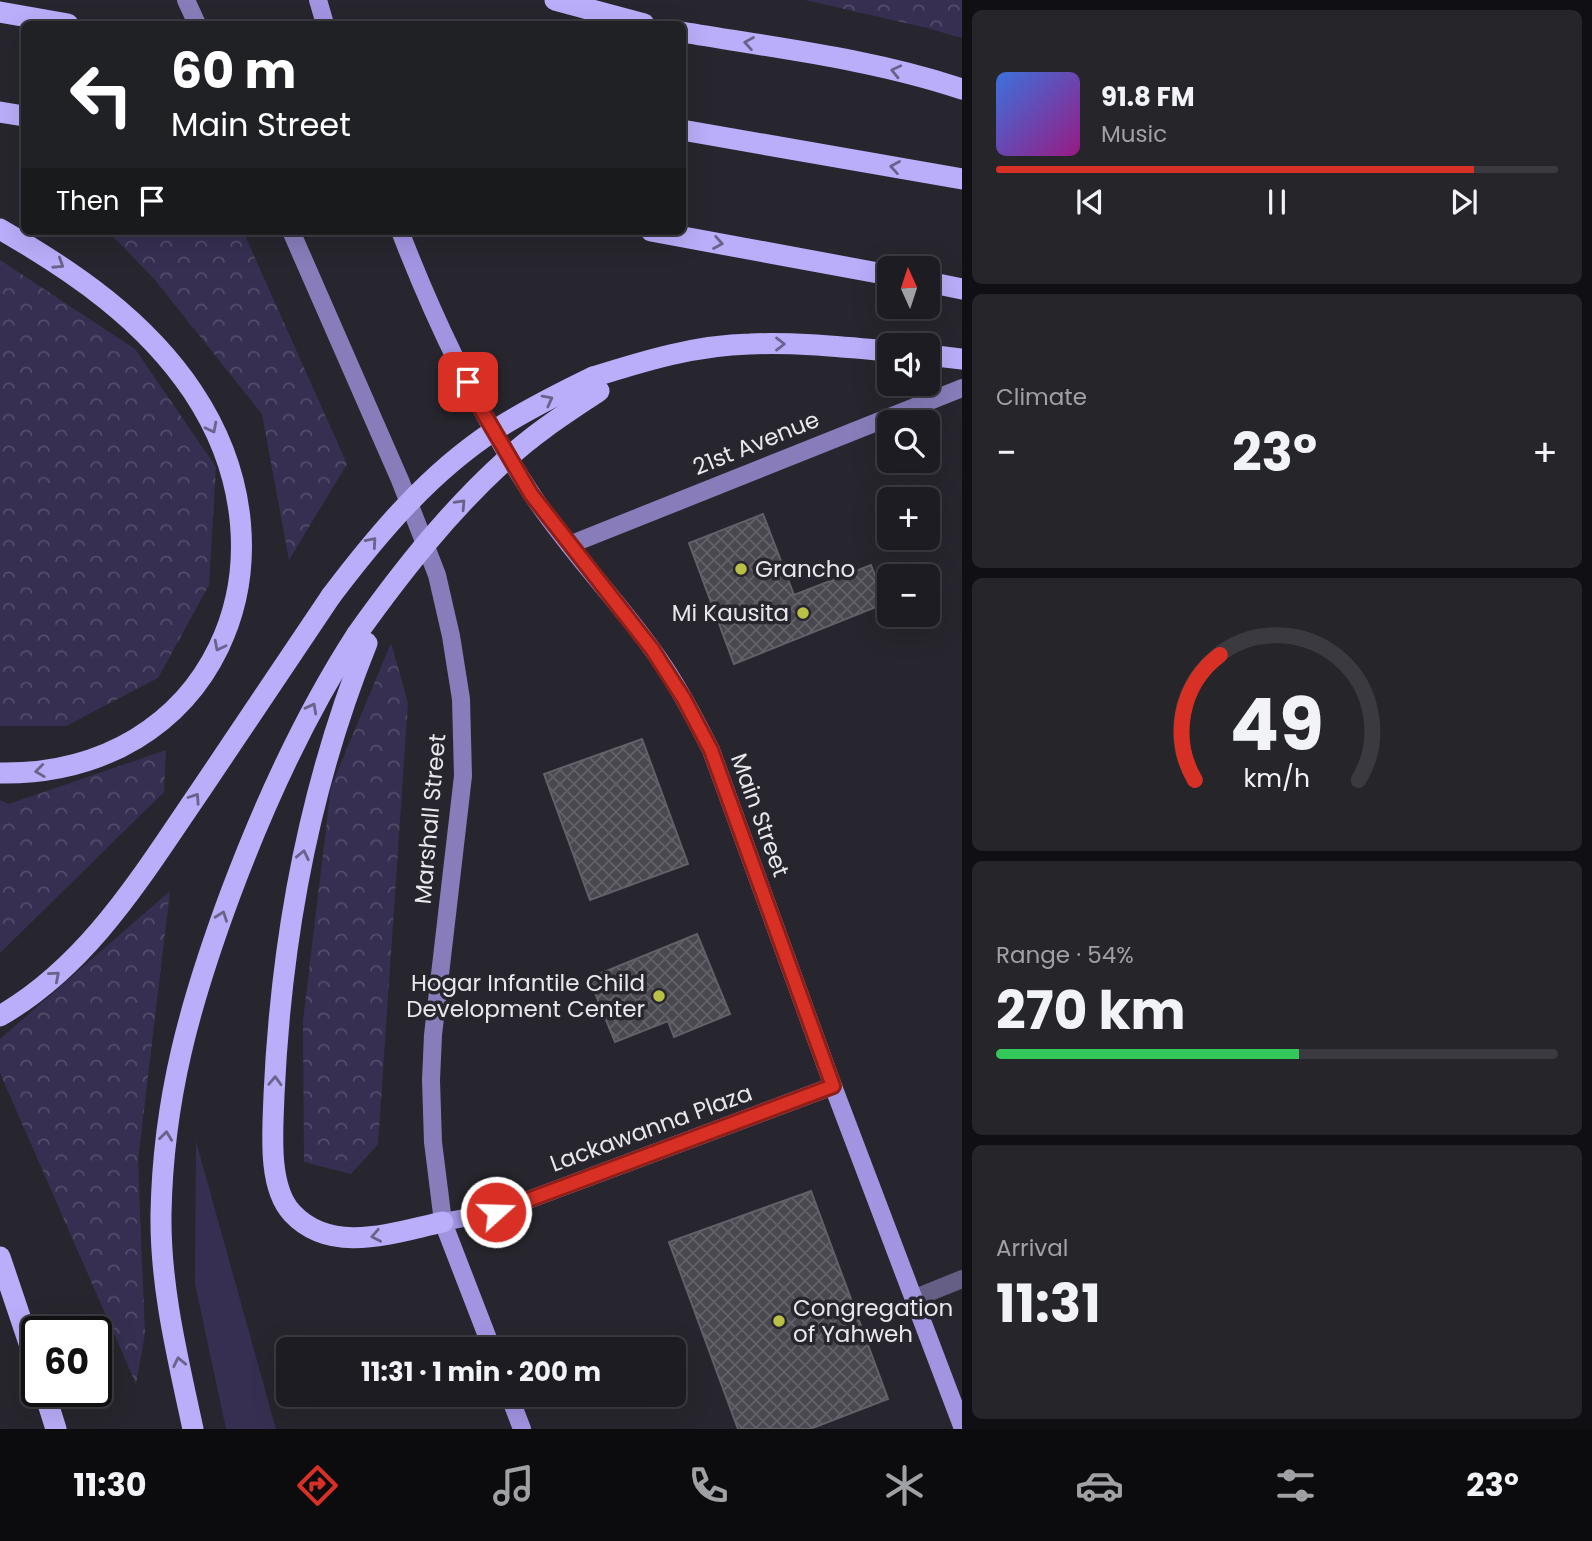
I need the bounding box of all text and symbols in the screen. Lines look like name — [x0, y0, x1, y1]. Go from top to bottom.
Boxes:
one-way arrow — [743, 36, 755, 51]
text: 60 m — [171, 37, 296, 105]
icon: left — [56, 49, 147, 140]
one-way arrow — [890, 64, 902, 79]
text: 91.8 FM — [1101, 79, 1195, 115]
text: Main Street — [171, 102, 351, 147]
text: Music — [1101, 118, 1167, 150]
one-way arrow — [889, 160, 901, 175]
icon: arrive — [133, 182, 171, 220]
text: Then — [56, 183, 119, 219]
icon: previous — [1071, 183, 1109, 221]
icon: pause — [1258, 183, 1296, 221]
icon: next — [1445, 183, 1483, 221]
one-way arrow — [712, 235, 724, 250]
one-way arrow — [51, 255, 64, 268]
north arrow — [877, 256, 940, 318]
map controls — [877, 256, 940, 627]
button: sound — [877, 333, 940, 396]
one-way arrow — [775, 336, 786, 351]
pin — [438, 352, 498, 412]
icon: arrive — [449, 363, 487, 401]
text: Climate — [996, 381, 1087, 413]
one-way arrow — [541, 395, 553, 408]
street label: 21st Avenue — [688, 403, 824, 483]
button: search — [877, 410, 940, 473]
text: 23° — [1232, 416, 1317, 489]
one-way arrow — [203, 421, 217, 433]
text: − — [996, 426, 1017, 479]
text: + — [1532, 426, 1558, 479]
button: + — [877, 487, 940, 550]
one-way arrow — [452, 499, 465, 512]
one-way arrow — [364, 537, 377, 550]
place label: Grancho — [755, 553, 855, 585]
marker: Grancho — [733, 561, 749, 577]
button: − — [877, 564, 940, 627]
place label: Mi Kausita — [672, 597, 789, 629]
marker: Mi Kausita — [795, 605, 811, 621]
one-way arrow — [213, 639, 227, 652]
text: 49 — [1230, 675, 1324, 776]
one-way arrow — [304, 703, 318, 715]
street label: Marshall Street — [407, 732, 453, 906]
street label: Main Street — [723, 749, 797, 881]
text: km/h — [1244, 761, 1310, 796]
one-way arrow — [35, 763, 46, 778]
one-way arrow — [187, 792, 200, 805]
one-way arrow — [295, 849, 310, 861]
one-way arrow — [214, 911, 228, 923]
text: Range · 54% — [996, 939, 1134, 971]
place label: Hogar Infantile Child Development Center — [406, 967, 645, 1025]
one-way arrow — [47, 972, 60, 984]
text: 270 km — [996, 974, 1186, 1047]
marker: Hogar Infantile Child Development Center — [651, 988, 667, 1004]
one-way arrow — [268, 1075, 283, 1086]
street label: Lackawanna Plaza — [545, 1077, 757, 1179]
one-way arrow — [158, 1130, 173, 1141]
position arrow — [459, 1175, 533, 1249]
one-way arrow — [370, 1227, 382, 1242]
text: Arrival — [996, 1232, 1068, 1264]
text: 11:31 — [996, 1267, 1101, 1340]
place label: Congregation of Yahweh — [793, 1292, 953, 1350]
marker: Congregation of Yahweh — [771, 1313, 787, 1329]
speed limit sign: 60 — [21, 1316, 112, 1407]
text: 11:31 · 1 min · 200 m — [361, 1354, 601, 1390]
one-way arrow — [172, 1356, 187, 1368]
icon: directions — [293, 1461, 342, 1510]
icon: music — [489, 1461, 538, 1510]
icon: phone — [684, 1461, 733, 1510]
icon: climate — [880, 1461, 929, 1510]
icon: car — [1075, 1461, 1124, 1510]
icon: filters — [1271, 1461, 1320, 1510]
text: 11:30 — [73, 1462, 147, 1507]
text: 23° — [1466, 1462, 1519, 1507]

